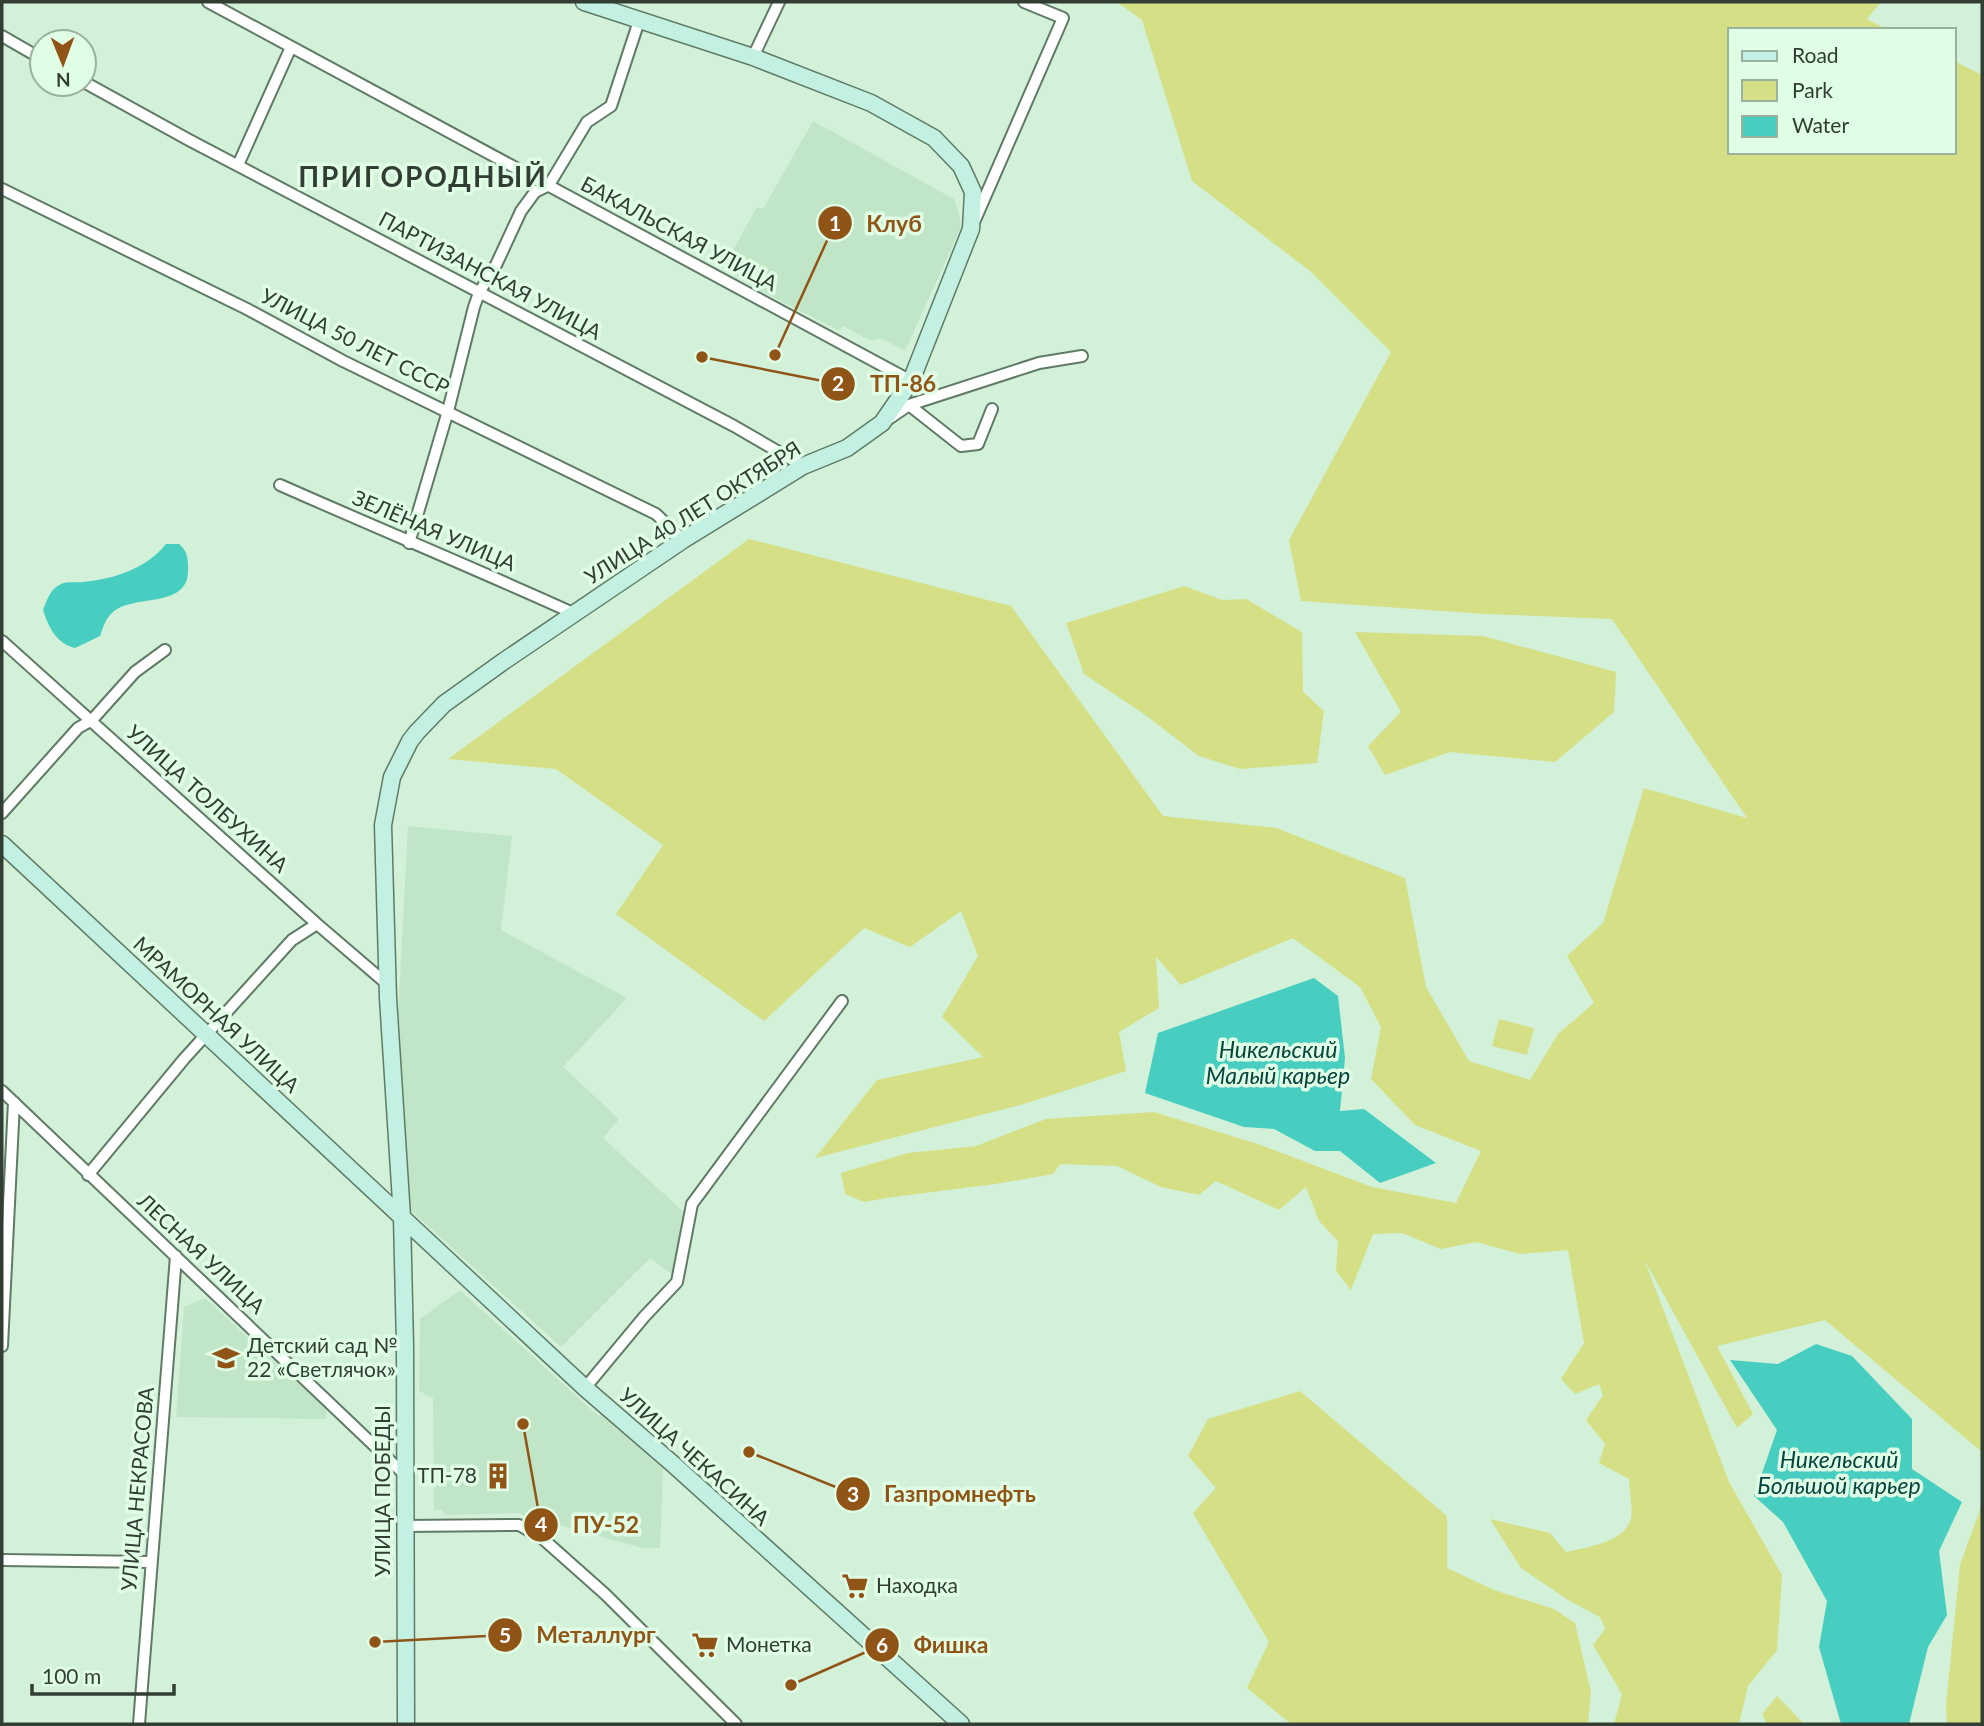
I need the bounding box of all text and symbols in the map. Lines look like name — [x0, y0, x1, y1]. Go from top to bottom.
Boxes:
north arrow — [28, 28, 98, 98]
legend — [1728, 28, 1956, 154]
text: Road — [1792, 42, 1839, 67]
text: N — [56, 69, 71, 92]
text: Park — [1792, 77, 1833, 102]
text: Water — [1792, 112, 1849, 137]
district label: ПРИГОРОДНЫЙ — [298, 159, 548, 193]
street label: БАКАЛЬСКАЯ УЛИЦА — [577, 170, 783, 295]
callout: Клуб — [817, 201, 936, 245]
street label: ПАРТИЗАНСКАЯ УЛИЦА — [375, 205, 607, 344]
text: Клуб — [866, 209, 922, 237]
text: 1 — [829, 210, 841, 235]
street label: УЛИЦА 50 ЛЕТ СССР — [257, 282, 454, 399]
callout: ТП-86 — [821, 362, 950, 406]
text: ТП-86 — [870, 369, 936, 397]
text: 2 — [832, 370, 844, 395]
street label: УЛИЦА 40 ЛЕТ ОКТЯБРЯ — [580, 435, 805, 589]
street label: ЗЕЛЁНАЯ УЛИЦА — [349, 484, 521, 576]
street label: УЛИЦА ТОЛБУХИНА — [122, 719, 294, 877]
street label: МРАМОРНАЯ УЛИЦА — [129, 931, 306, 1098]
water label: Никельский Малый карьер — [1206, 1035, 1350, 1089]
street label: ЛЕСНАЯ УЛИЦА — [133, 1187, 271, 1319]
place label: Детский сад № 22 «Светлячок» — [247, 1332, 398, 1381]
school or university icon: Детский сад № 22 «Светлячок» — [211, 1343, 241, 1373]
street label: УЛИЦА ЧЕКАСИНА — [615, 1382, 776, 1530]
street label: УЛИЦА НЕКРАСОВА — [115, 1385, 158, 1592]
street label: УЛИЦА ПОБЕДЫ — [369, 1405, 394, 1577]
water label: Никельский Большой карьер — [1757, 1445, 1921, 1499]
building icon: ТП-78 — [483, 1461, 513, 1491]
place label: ТП-78 — [417, 1462, 477, 1487]
callout: Газпромнефть — [835, 1472, 1050, 1516]
text: Газпромнефть — [884, 1479, 1036, 1507]
text: 3 — [847, 1481, 859, 1506]
callout: ПУ-52 — [523, 1503, 653, 1547]
text: ПУ-52 — [573, 1510, 639, 1538]
text: 4 — [535, 1511, 547, 1536]
supermarket icon: Находка — [840, 1571, 870, 1601]
place label: Находка — [876, 1572, 958, 1597]
callout: Металлург — [487, 1613, 669, 1657]
text: Металлург — [536, 1620, 656, 1648]
text: 5 — [499, 1622, 511, 1647]
callout: Фишка — [865, 1623, 1003, 1667]
supermarket icon: Монетка — [690, 1630, 720, 1660]
text: Фишка — [913, 1630, 989, 1658]
place label: Монетка — [726, 1631, 812, 1656]
text: 6 — [876, 1632, 888, 1657]
scale bar — [32, 1652, 173, 1696]
text: 100 m — [42, 1663, 101, 1688]

